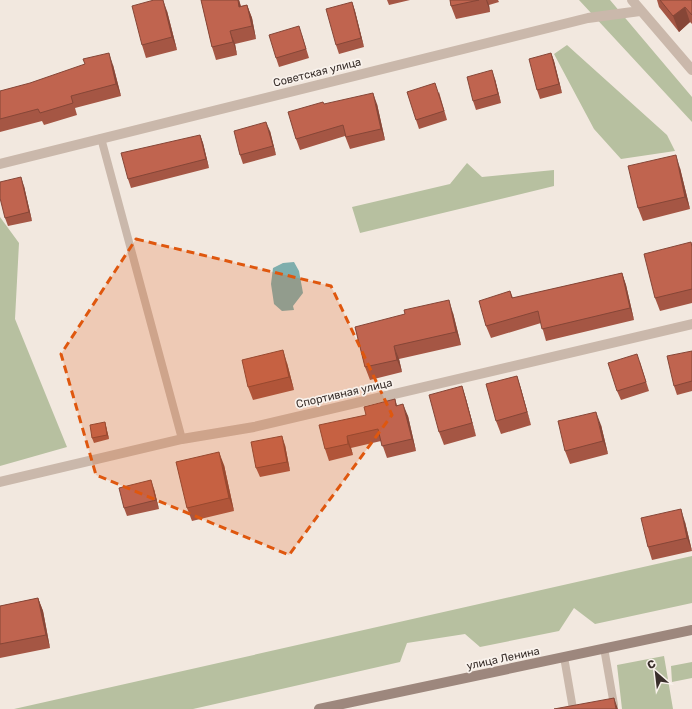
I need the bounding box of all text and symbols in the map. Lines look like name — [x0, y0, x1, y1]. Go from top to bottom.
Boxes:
street label: Советская улица — [272, 55, 362, 90]
street label: Спортивная улица — [295, 376, 393, 411]
street label: улица Ленина — [465, 644, 541, 673]
north arrow — [636, 653, 676, 693]
text: С — [645, 657, 658, 672]

